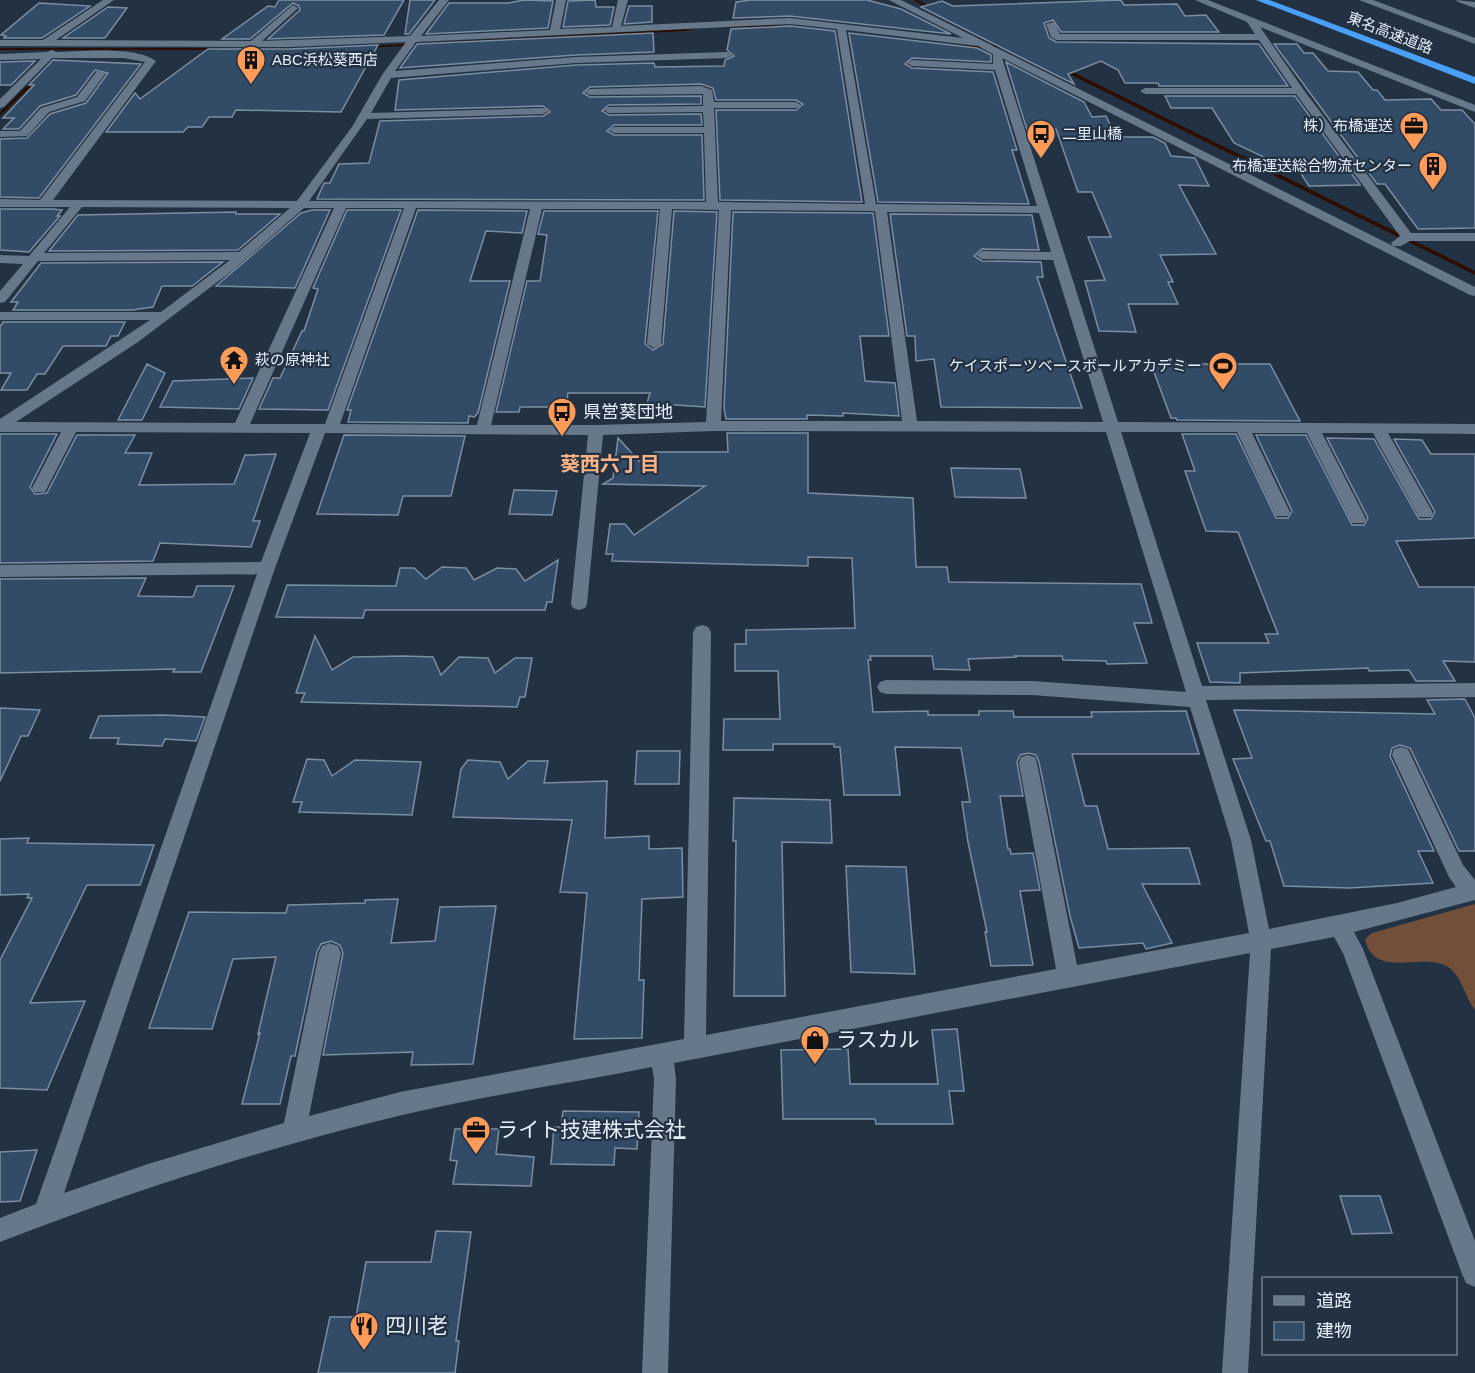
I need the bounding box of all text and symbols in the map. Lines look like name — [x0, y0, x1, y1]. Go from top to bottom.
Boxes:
street label: 東名高速道路 — [1345, 8, 1435, 57]
building icon: ABC浜松葵西店 — [235, 44, 267, 86]
place label: ABC浜松葵西店 — [272, 51, 378, 68]
office icon: 株）布橋運送 — [1398, 110, 1430, 152]
place label: 株）布橋運送 — [1303, 117, 1393, 134]
bus stop icon: 二里山橋 — [1025, 118, 1057, 160]
place label: 二里山橋 — [1062, 125, 1122, 142]
building icon: 布橋運送総合物流センター — [1417, 150, 1449, 192]
place label: 布橋運送総合物流センター — [1232, 157, 1412, 174]
temple icon: 萩の原神社 — [218, 344, 250, 386]
sports icon: ケイスポーツベースボールアカデミー — [1207, 350, 1239, 392]
place label: 萩の原神社 — [255, 351, 330, 368]
place label: ケイスポーツベースボールアカデミー — [949, 357, 1202, 374]
bus stop icon: 県営葵団地 — [546, 396, 578, 438]
place label: 県営葵団地 — [583, 402, 673, 422]
district label: 葵西六丁目 — [560, 453, 660, 475]
shop icon: ラスカル — [799, 1024, 831, 1066]
place label: ラスカル — [836, 1028, 920, 1051]
office icon: ライト技建株式会社 — [460, 1114, 492, 1156]
place label: ライト技建株式会社 — [497, 1118, 686, 1141]
legend — [1262, 1277, 1457, 1355]
text: 道路 — [1316, 1291, 1352, 1311]
restaurant icon: 四川老 — [348, 1310, 380, 1352]
place label: 四川老 — [385, 1314, 448, 1337]
text: 建物 — [1316, 1321, 1352, 1341]

